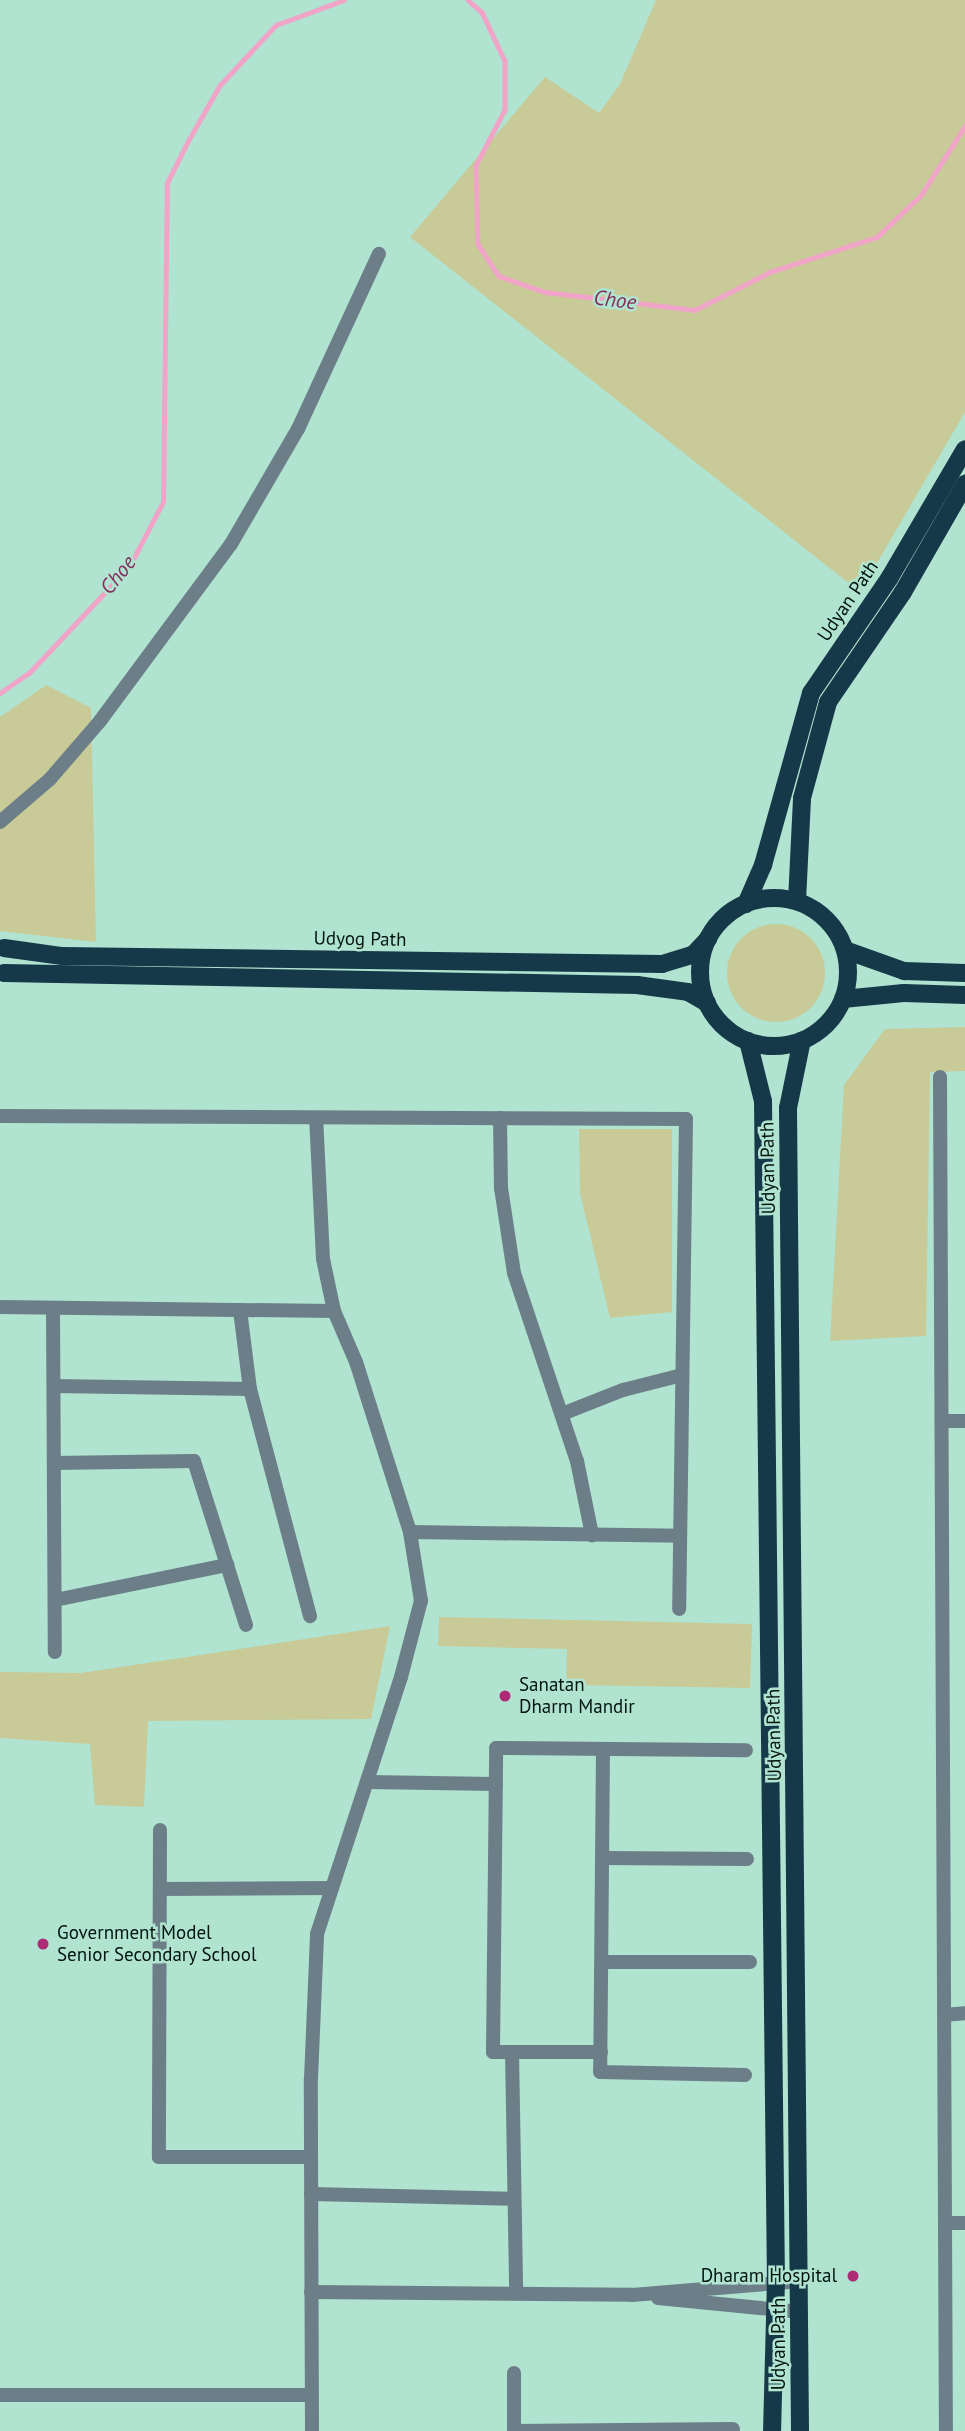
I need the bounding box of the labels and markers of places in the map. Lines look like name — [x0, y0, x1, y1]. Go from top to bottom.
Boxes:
place label: Sanatan Dharm Mandir — [519, 1674, 635, 1718]
marker: Sanatan Dharm Mandir — [497, 1688, 513, 1704]
place label: Government Model Senior Secondary School — [57, 1922, 257, 1966]
marker: Government Model Senior Secondary School — [35, 1936, 51, 1952]
place label: Dharam Hospital — [701, 2265, 837, 2287]
marker: Dharam Hospital — [843, 2266, 863, 2286]

